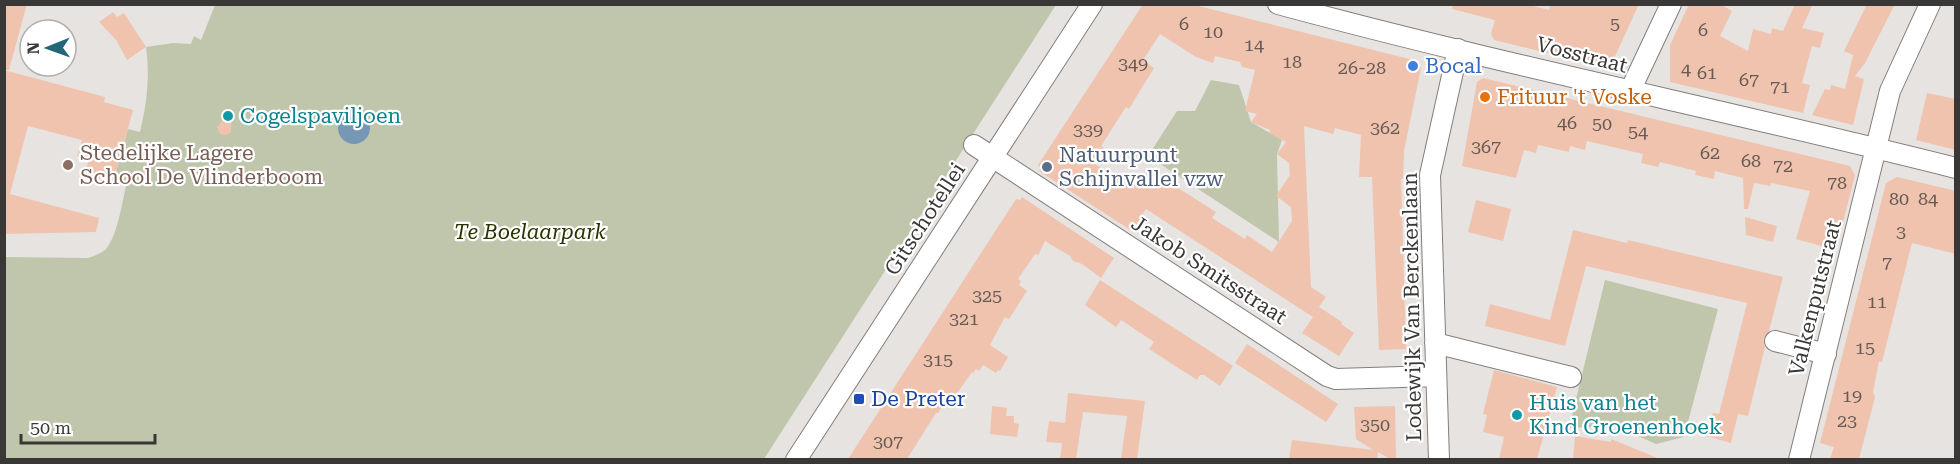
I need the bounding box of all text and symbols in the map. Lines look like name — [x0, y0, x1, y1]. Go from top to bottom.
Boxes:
house number: 6 — [1179, 13, 1189, 34]
house number: 5 — [1610, 13, 1620, 34]
north arrow — [18, 18, 78, 78]
house number: 6 — [1698, 19, 1708, 40]
house number: 10 — [1203, 21, 1223, 42]
street label: Vosstraat — [1534, 32, 1630, 78]
house number: 14 — [1244, 34, 1264, 55]
text: N — [24, 42, 43, 55]
house number: 18 — [1282, 51, 1302, 72]
house number: 349 — [1118, 53, 1148, 74]
place label: Bocal — [1425, 54, 1482, 78]
house number: 26-28 — [1338, 57, 1386, 78]
house number: 4 — [1681, 58, 1691, 79]
marker: Bocal — [1406, 59, 1420, 73]
house number: 61 — [1697, 62, 1717, 83]
house number: 67 — [1739, 69, 1759, 90]
house number: 71 — [1770, 76, 1790, 97]
place label: Frituur 't Voske — [1497, 85, 1652, 109]
marker: Frituur 't Voske — [1478, 90, 1492, 104]
place label: Cogelspaviljoen — [240, 104, 401, 128]
marker: Cogelspaviljoen — [221, 109, 235, 123]
house number: 46 — [1557, 112, 1577, 133]
house number: 50 — [1592, 113, 1612, 134]
house number: 362 — [1370, 117, 1400, 138]
house number: 339 — [1073, 119, 1103, 140]
house number: 54 — [1628, 121, 1648, 142]
house number: 367 — [1471, 136, 1501, 157]
place label: Stedelijke Lagere School De Vlinderboom — [80, 141, 323, 189]
house number: 62 — [1700, 142, 1720, 163]
place label: Natuurpunt Schijnvallei vzw — [1059, 143, 1224, 191]
house number: 68 — [1741, 150, 1761, 171]
house number: 72 — [1773, 155, 1793, 176]
marker: Stedelijke Lagere School De Vlinderboom — [61, 158, 75, 172]
street label: Gitschotellei — [880, 158, 970, 280]
marker: Natuurpunt Schijnvallei vzw — [1040, 160, 1054, 174]
street label: Lodewijk Van Berckenlaan — [1398, 172, 1426, 442]
house number: 78 — [1827, 172, 1847, 193]
house number: 80 — [1889, 188, 1909, 209]
house number: 84 — [1918, 188, 1938, 209]
street label: Jakob Smitsstraat — [1127, 211, 1291, 329]
street label: Valkenputstraat — [1784, 217, 1846, 379]
park label: Te Boelaarpark — [454, 220, 607, 244]
house number: 3 — [1896, 221, 1906, 242]
house number: 7 — [1882, 252, 1892, 273]
house number: 325 — [972, 285, 1002, 306]
house number: 11 — [1867, 291, 1887, 312]
house number: 321 — [949, 308, 979, 329]
house number: 15 — [1855, 337, 1875, 358]
house number: 315 — [923, 349, 953, 370]
house number: 19 — [1842, 385, 1862, 406]
place label: De Preter — [871, 387, 966, 411]
place label: Huis van het Kind Groenenhoek — [1529, 391, 1722, 439]
marker: De Preter — [852, 392, 866, 406]
scale bar — [21, 407, 154, 445]
marker: Huis van het Kind Groenenhoek — [1510, 408, 1524, 422]
house number: 23 — [1837, 410, 1857, 431]
house number: 350 — [1360, 414, 1390, 435]
text: 50 m — [30, 417, 71, 438]
house number: 307 — [873, 431, 903, 452]

